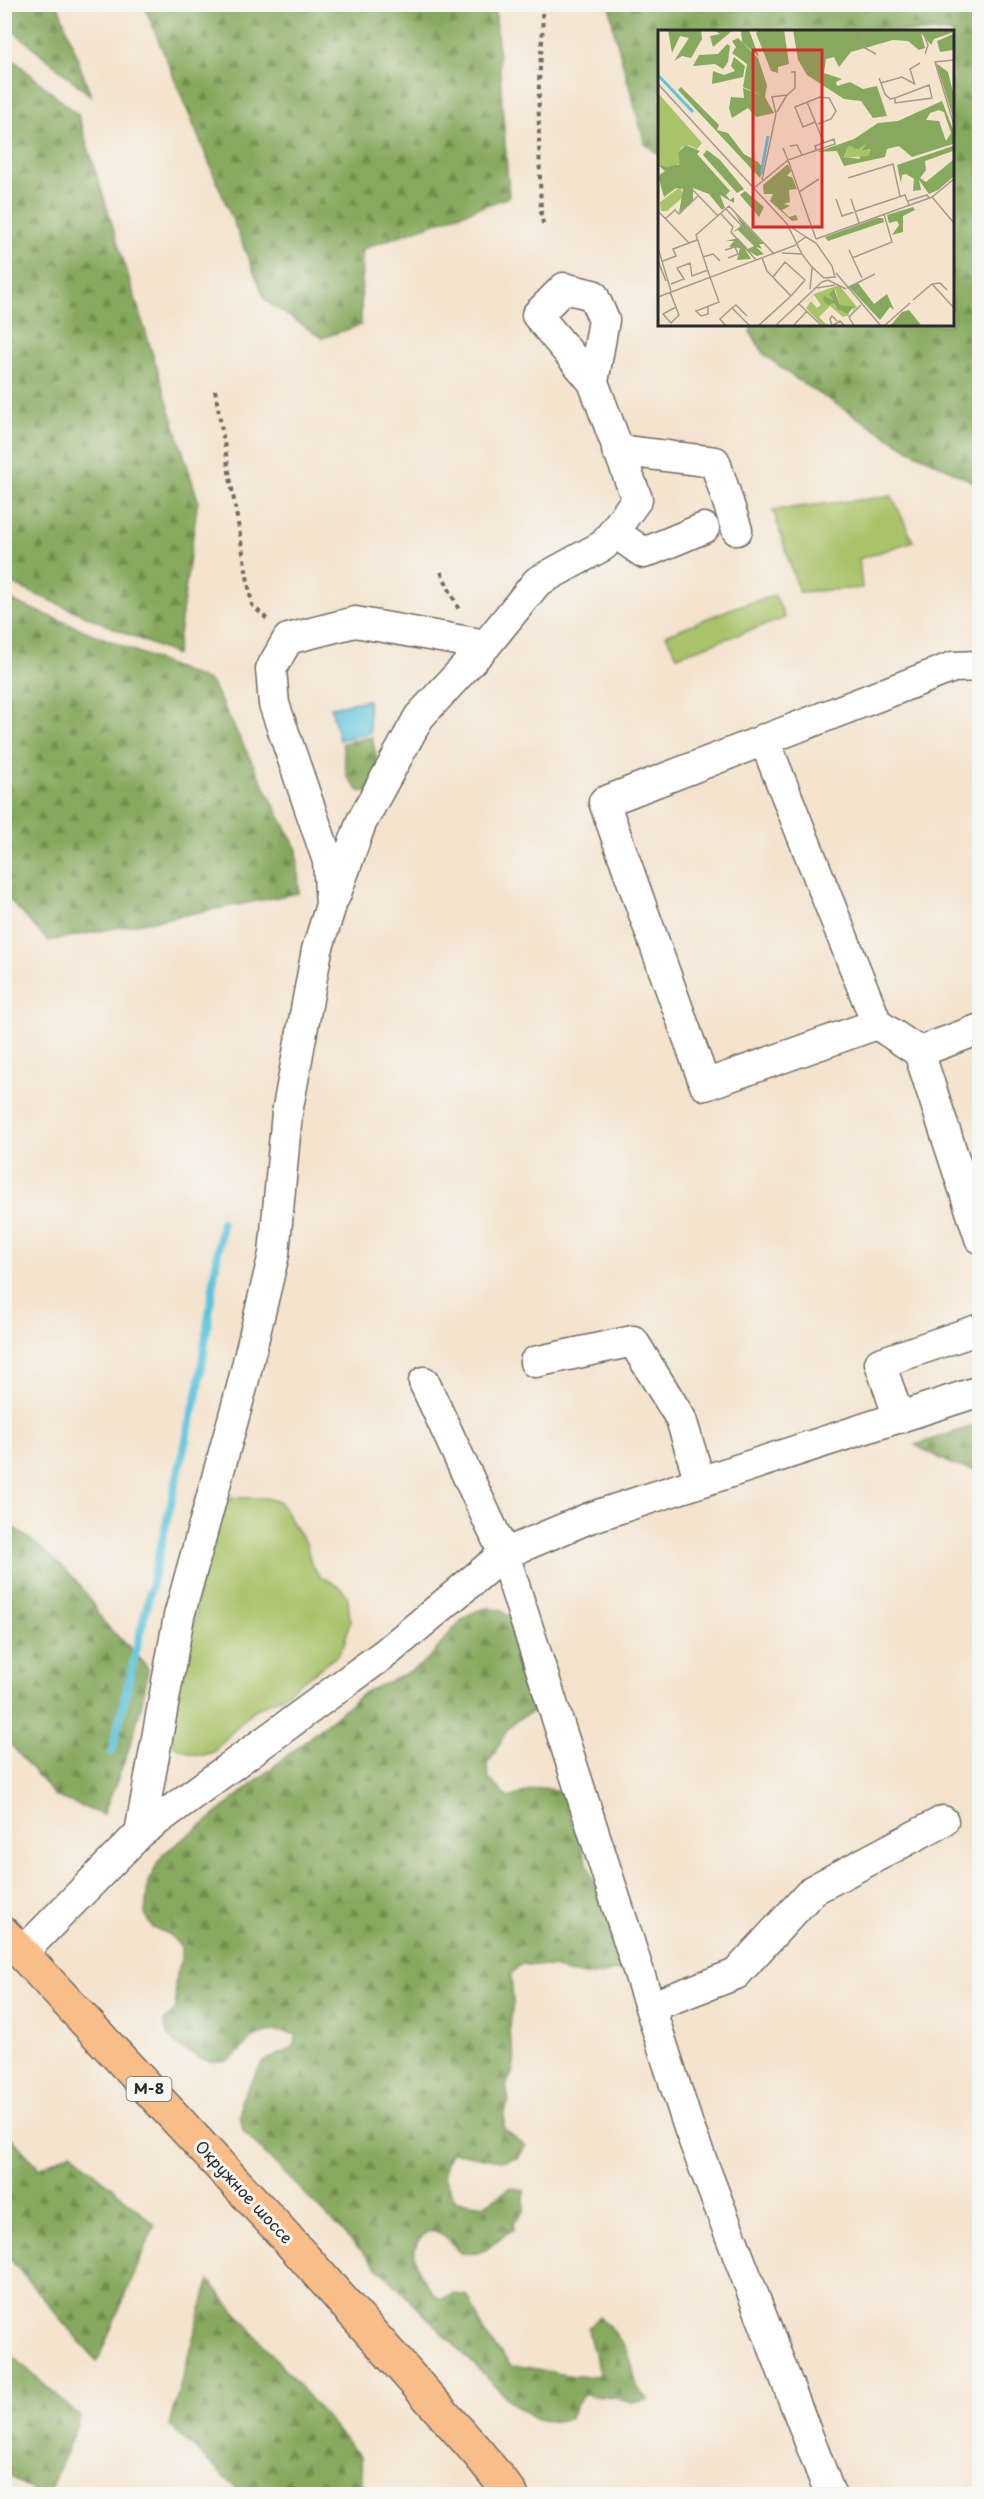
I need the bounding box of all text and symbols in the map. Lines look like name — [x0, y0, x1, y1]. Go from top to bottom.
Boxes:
inset map — [658, 30, 954, 326]
road number: М-8 — [126, 2077, 172, 2101]
street label: Окружное шоссе — [190, 2134, 299, 2248]

